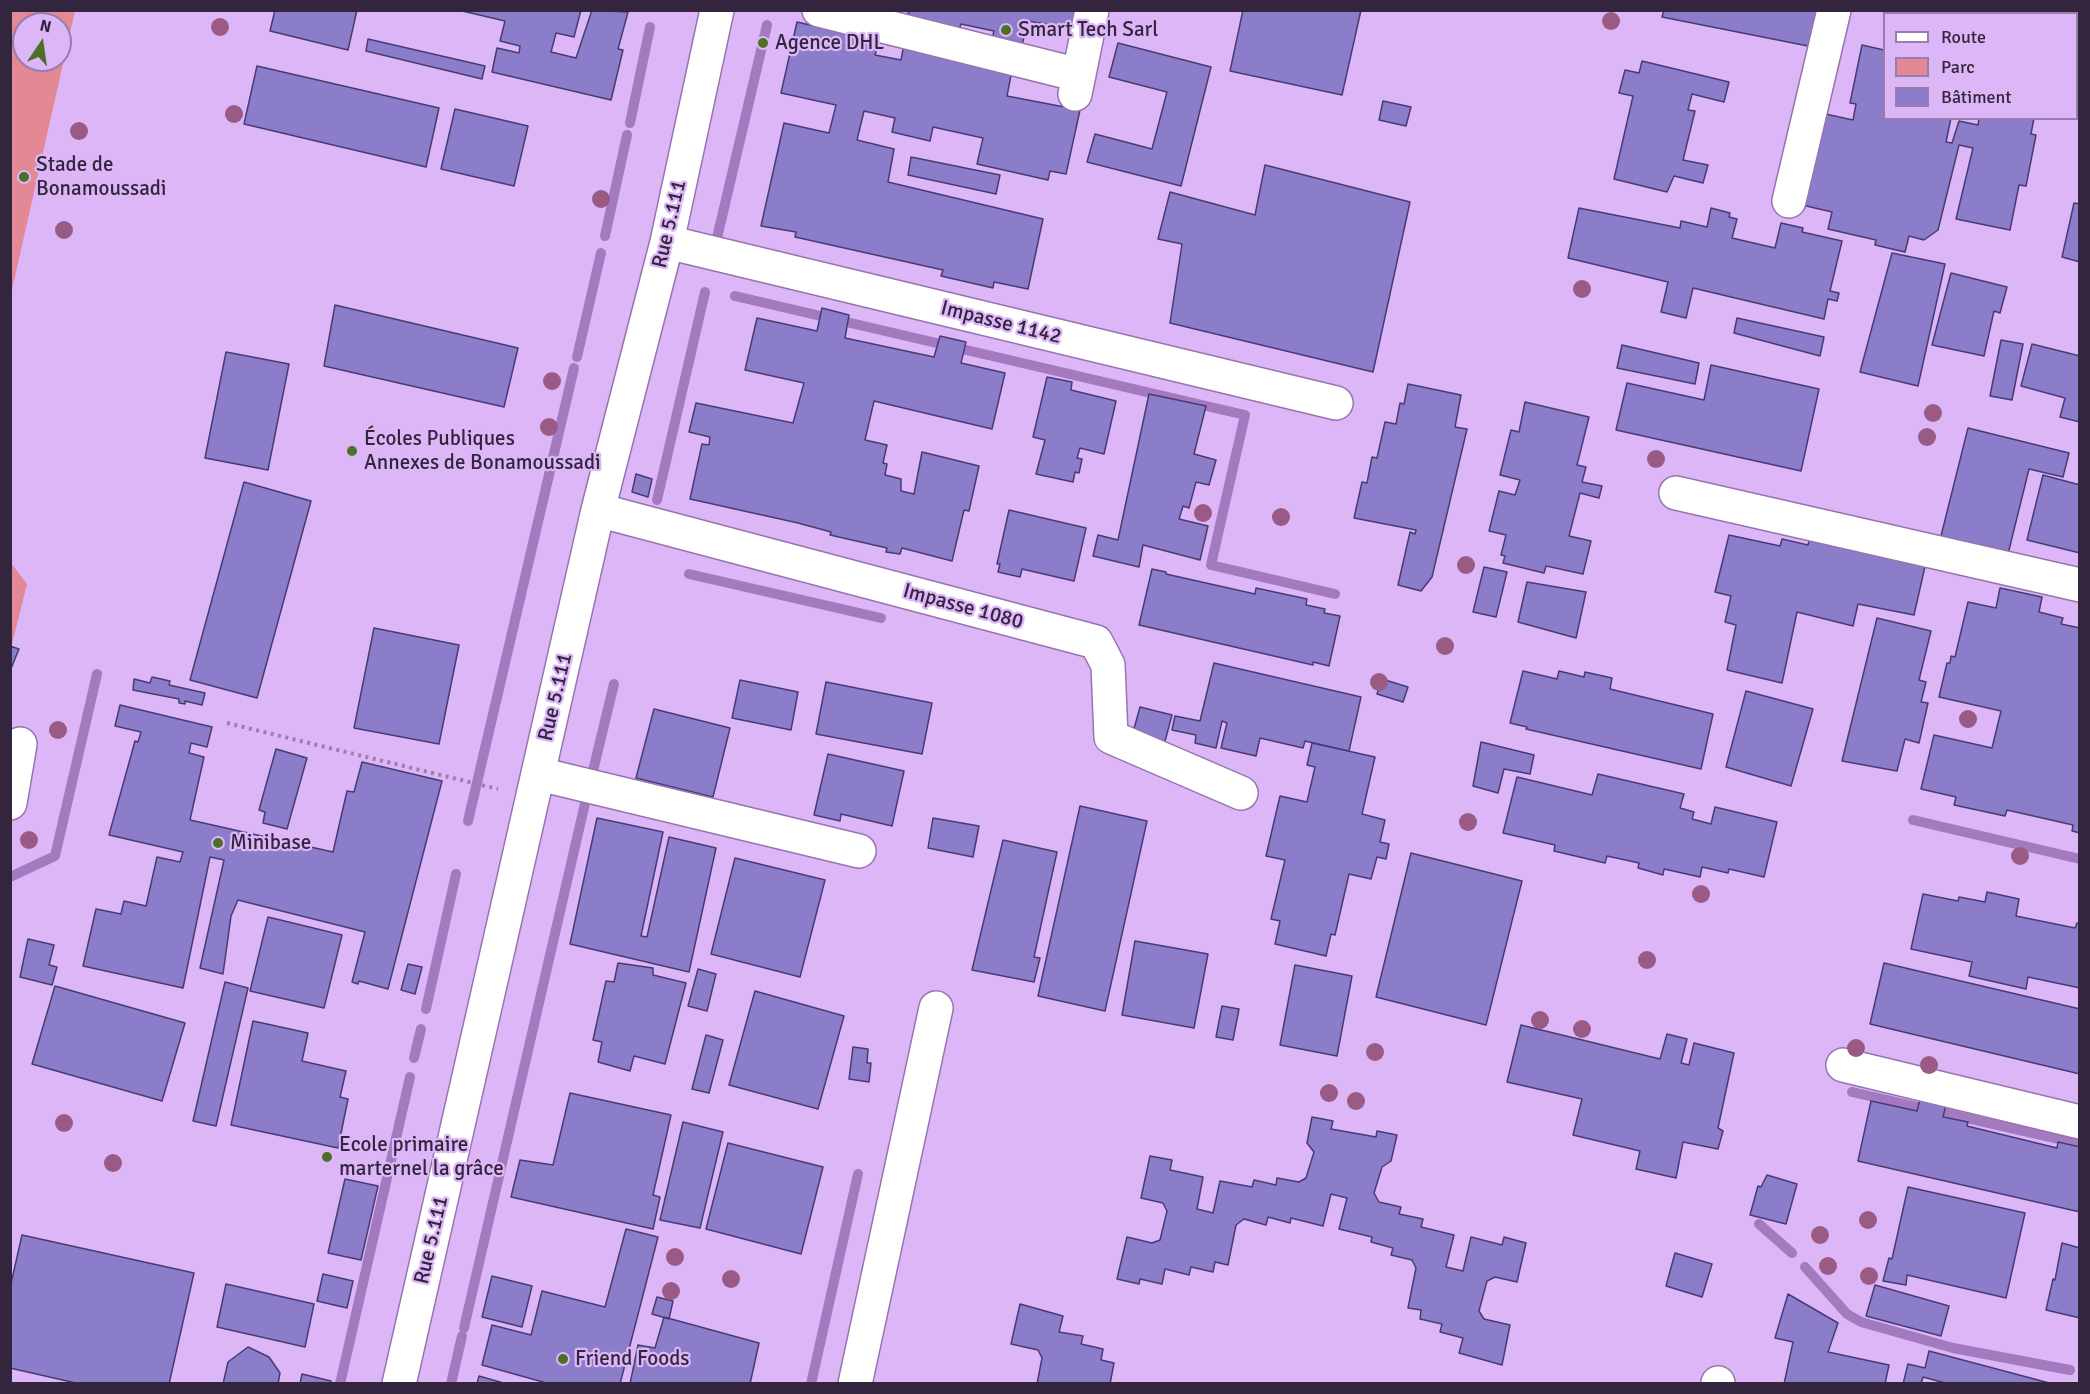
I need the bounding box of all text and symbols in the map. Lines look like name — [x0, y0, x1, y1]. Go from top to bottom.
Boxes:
north arrow — [12, 12, 72, 72]
legend — [1883, 12, 2078, 120]
text: N — [38, 15, 53, 37]
place label: Smart Tech Sarl — [1018, 17, 1158, 43]
marker: Smart Tech Sarl — [999, 23, 1013, 37]
text: Route — [1941, 26, 1986, 48]
place label: Agence DHL — [775, 30, 884, 56]
marker: Agence DHL — [756, 36, 770, 50]
text: Parc — [1941, 56, 1975, 78]
text: Bâtiment — [1941, 86, 2012, 108]
place label: Stade de Bonamoussadi — [36, 152, 167, 202]
marker: Stade de Bonamoussadi — [17, 170, 31, 184]
street label: Rue 5.111 — [648, 178, 692, 270]
street label: Impasse 1142 — [938, 296, 1064, 350]
place label: Écoles Publiques Annexes de Bonamoussadi — [364, 426, 601, 476]
marker: Écoles Publiques Annexes de Bonamoussadi — [345, 444, 359, 458]
street label: Impasse 1080 — [900, 579, 1026, 635]
street label: Rue 5.111 — [534, 651, 578, 743]
place label: Minibase — [230, 830, 311, 856]
marker: Minibase — [211, 836, 225, 850]
place label: Ecole primaire marternel la grâce — [339, 1132, 504, 1182]
marker: Ecole primaire marternel la grâce — [320, 1150, 334, 1164]
street label: Rue 5.111 — [410, 1194, 454, 1286]
place label: Friend Foods — [575, 1346, 689, 1372]
marker: Friend Foods — [556, 1352, 570, 1366]

